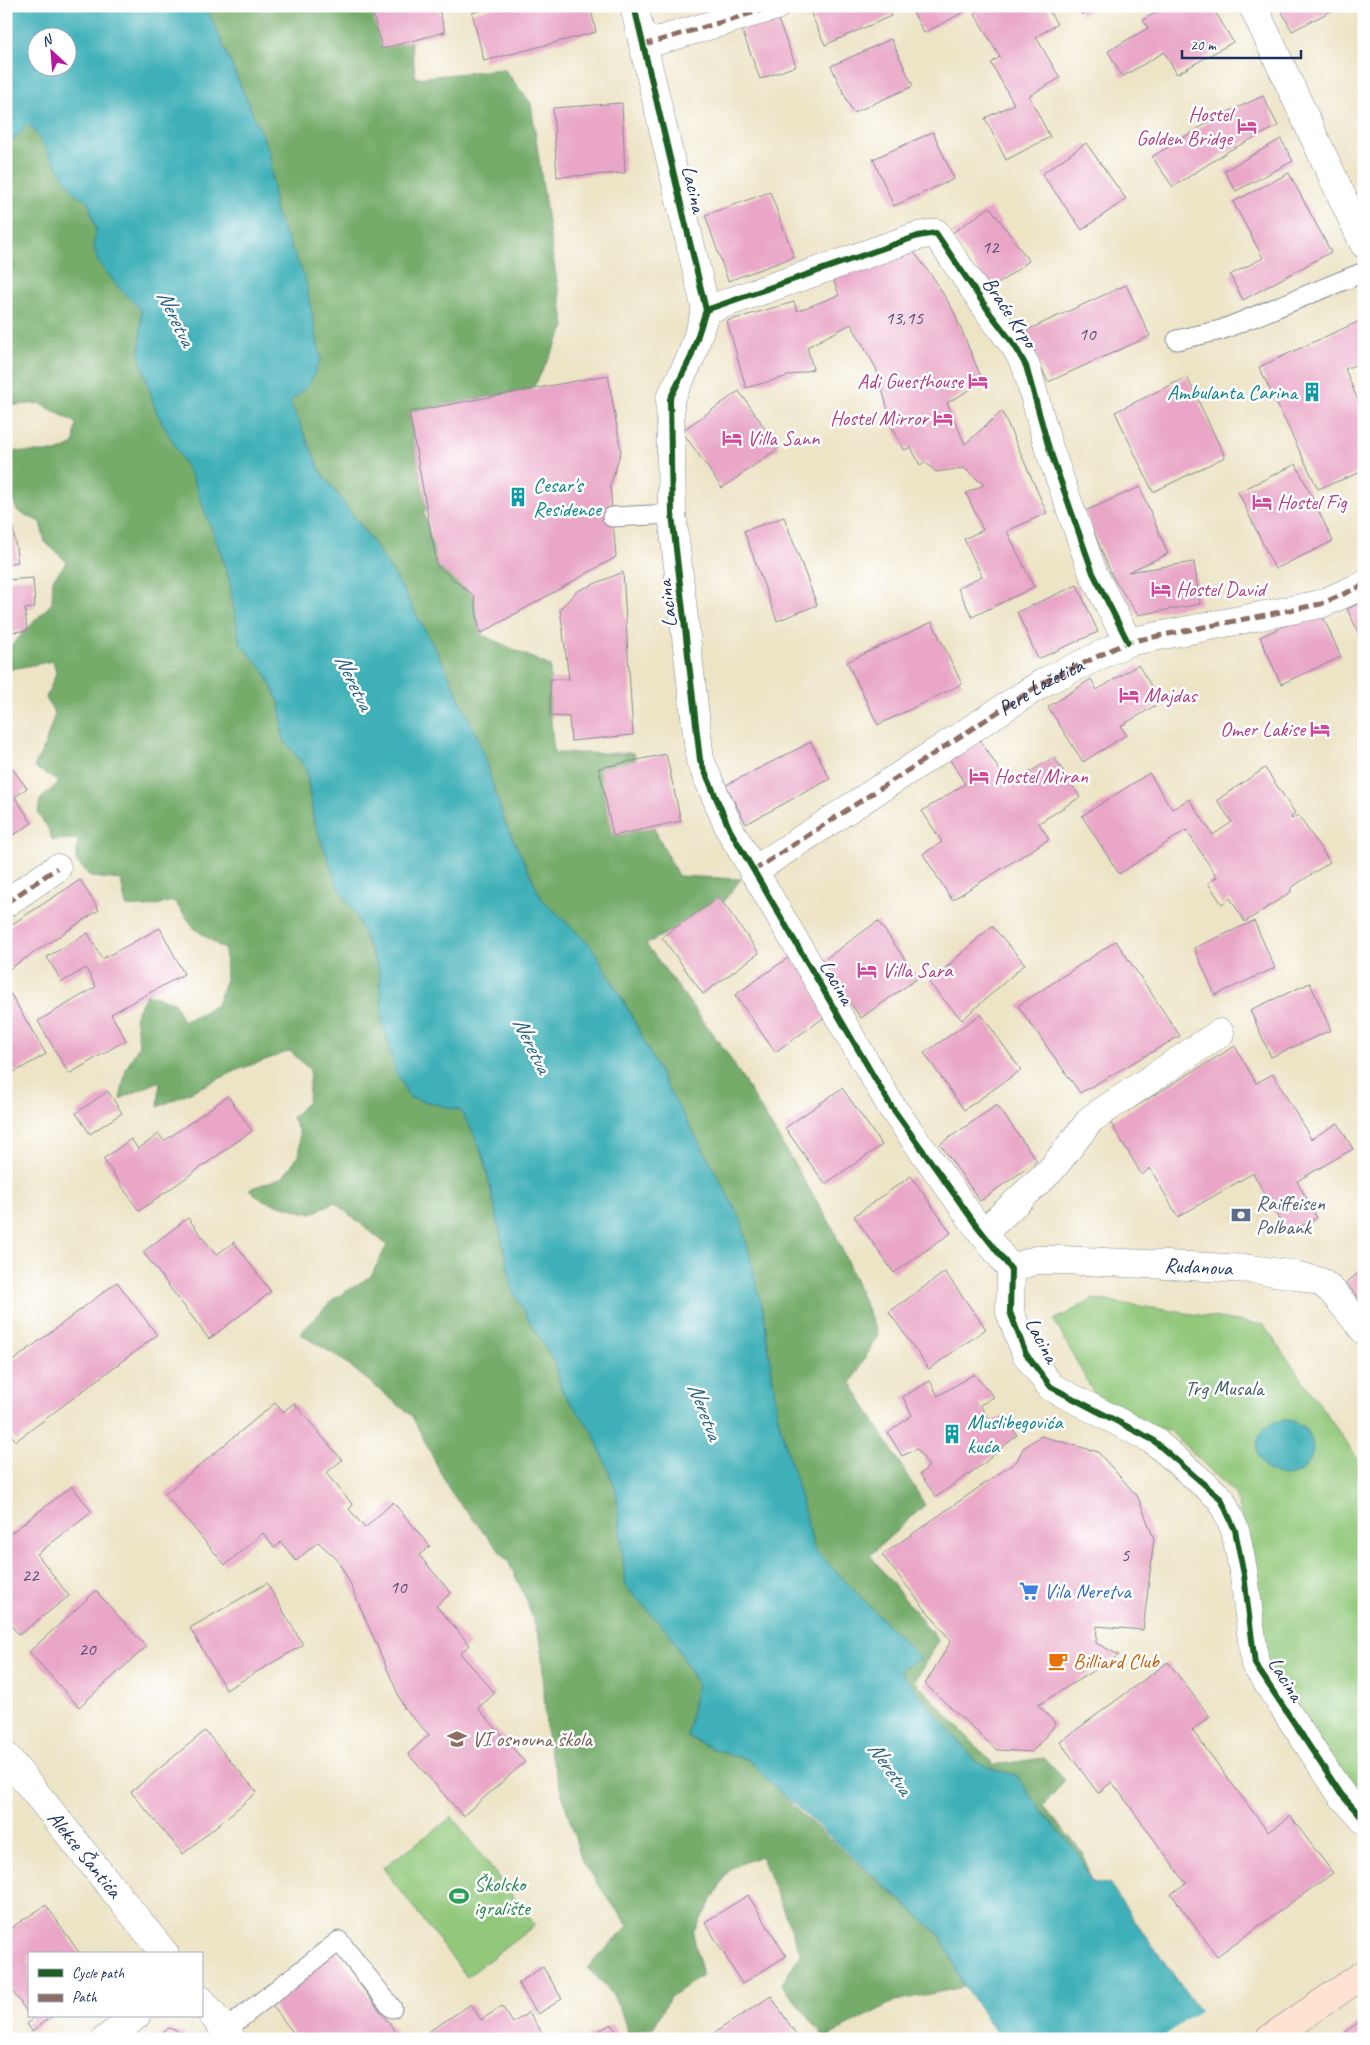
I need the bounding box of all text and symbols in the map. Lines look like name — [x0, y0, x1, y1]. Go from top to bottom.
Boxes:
north arrow — [28, 28, 78, 78]
scale bar — [1182, 28, 1301, 60]
text: N — [39, 30, 56, 50]
text: 20 m — [1190, 36, 1217, 55]
place label: Hostel Golden Bridge — [1136, 101, 1235, 151]
hotel icon: Hostel Golden Bridge — [1236, 115, 1258, 137]
street label: Lacina — [676, 163, 713, 217]
house number: 12 — [981, 235, 1000, 259]
street label: Braće Krpo — [977, 271, 1045, 355]
water label: Neretva — [150, 285, 203, 353]
house number: 13,15 — [885, 306, 924, 330]
house number: 10 — [1078, 322, 1097, 346]
place label: Adi Guesthouse — [857, 368, 964, 394]
hotel icon: Adi Guesthouse — [967, 370, 989, 392]
place label: Ambulanta Carina — [1167, 379, 1299, 405]
building icon: Ambulanta Carina — [1301, 381, 1323, 403]
place label: Hostel Mirror — [830, 405, 929, 431]
hotel icon: Hostel Mirror — [932, 407, 954, 429]
place label: Villa Sann — [747, 425, 820, 451]
hotel icon: Villa Sann — [721, 427, 743, 449]
place label: Cesar's Residence — [533, 472, 603, 522]
building icon: Cesar's Residence — [507, 486, 529, 508]
place label: Hostel Fig — [1277, 489, 1348, 515]
hotel icon: Hostel Fig — [1251, 491, 1273, 513]
street label: Lacina — [651, 576, 683, 629]
place label: Hostel David — [1176, 576, 1269, 602]
hotel icon: Hostel David — [1150, 578, 1172, 600]
water label: Neretva — [328, 649, 381, 717]
street label: Pere Lažetića — [993, 651, 1089, 721]
place label: Majdas — [1144, 682, 1198, 708]
hotel icon: Majdas — [1118, 684, 1140, 706]
place label: Omer Lakise — [1220, 716, 1307, 742]
hotel icon: Omer Lakise — [1309, 718, 1331, 740]
place label: Hostel Miran — [994, 763, 1088, 789]
hotel icon: Hostel Miran — [968, 765, 990, 787]
street label: Lacina — [814, 955, 861, 1011]
place label: Villa Sara — [882, 957, 954, 983]
hotel icon: Villa Sara — [856, 959, 878, 981]
water label: Neretva — [506, 1012, 559, 1080]
place label: Raiffeisen Polbank — [1256, 1190, 1325, 1240]
bank icon: Raiffeisen Polbank — [1230, 1204, 1252, 1226]
street label: Rudanova — [1164, 1252, 1235, 1281]
street label: Lacina — [1019, 1313, 1066, 1369]
park label: Trg Musala — [1185, 1375, 1266, 1401]
water label: Neretva — [681, 1378, 730, 1446]
place label: Muslibegovića kuća — [967, 1409, 1064, 1459]
building icon: Muslibegovića kuća — [941, 1423, 963, 1445]
house number: 5 — [1121, 1543, 1131, 1567]
house number: 22 — [21, 1563, 40, 1587]
house number: 10 — [389, 1575, 408, 1599]
place label: Vila Neretva — [1044, 1578, 1132, 1604]
supermarket icon: Vila Neretva — [1018, 1580, 1040, 1602]
house number: 20 — [78, 1637, 97, 1661]
place label: Billiard Club — [1073, 1648, 1161, 1674]
cafe icon: Billiard Club — [1047, 1650, 1069, 1672]
street label: Lacina — [1262, 1652, 1311, 1708]
place label: VI osnovna škola — [472, 1726, 593, 1752]
school or university icon: VI osnovna škola — [446, 1728, 468, 1750]
water label: Neretva — [862, 1736, 920, 1803]
street label: Alekse Šantića — [42, 1806, 129, 1904]
place label: Školsko igralište — [474, 1871, 532, 1921]
sports icon: Školsko igralište — [448, 1885, 470, 1907]
legend — [28, 1952, 202, 2018]
text: Cycle path — [72, 1964, 124, 1983]
text: Path — [72, 1988, 98, 2007]

